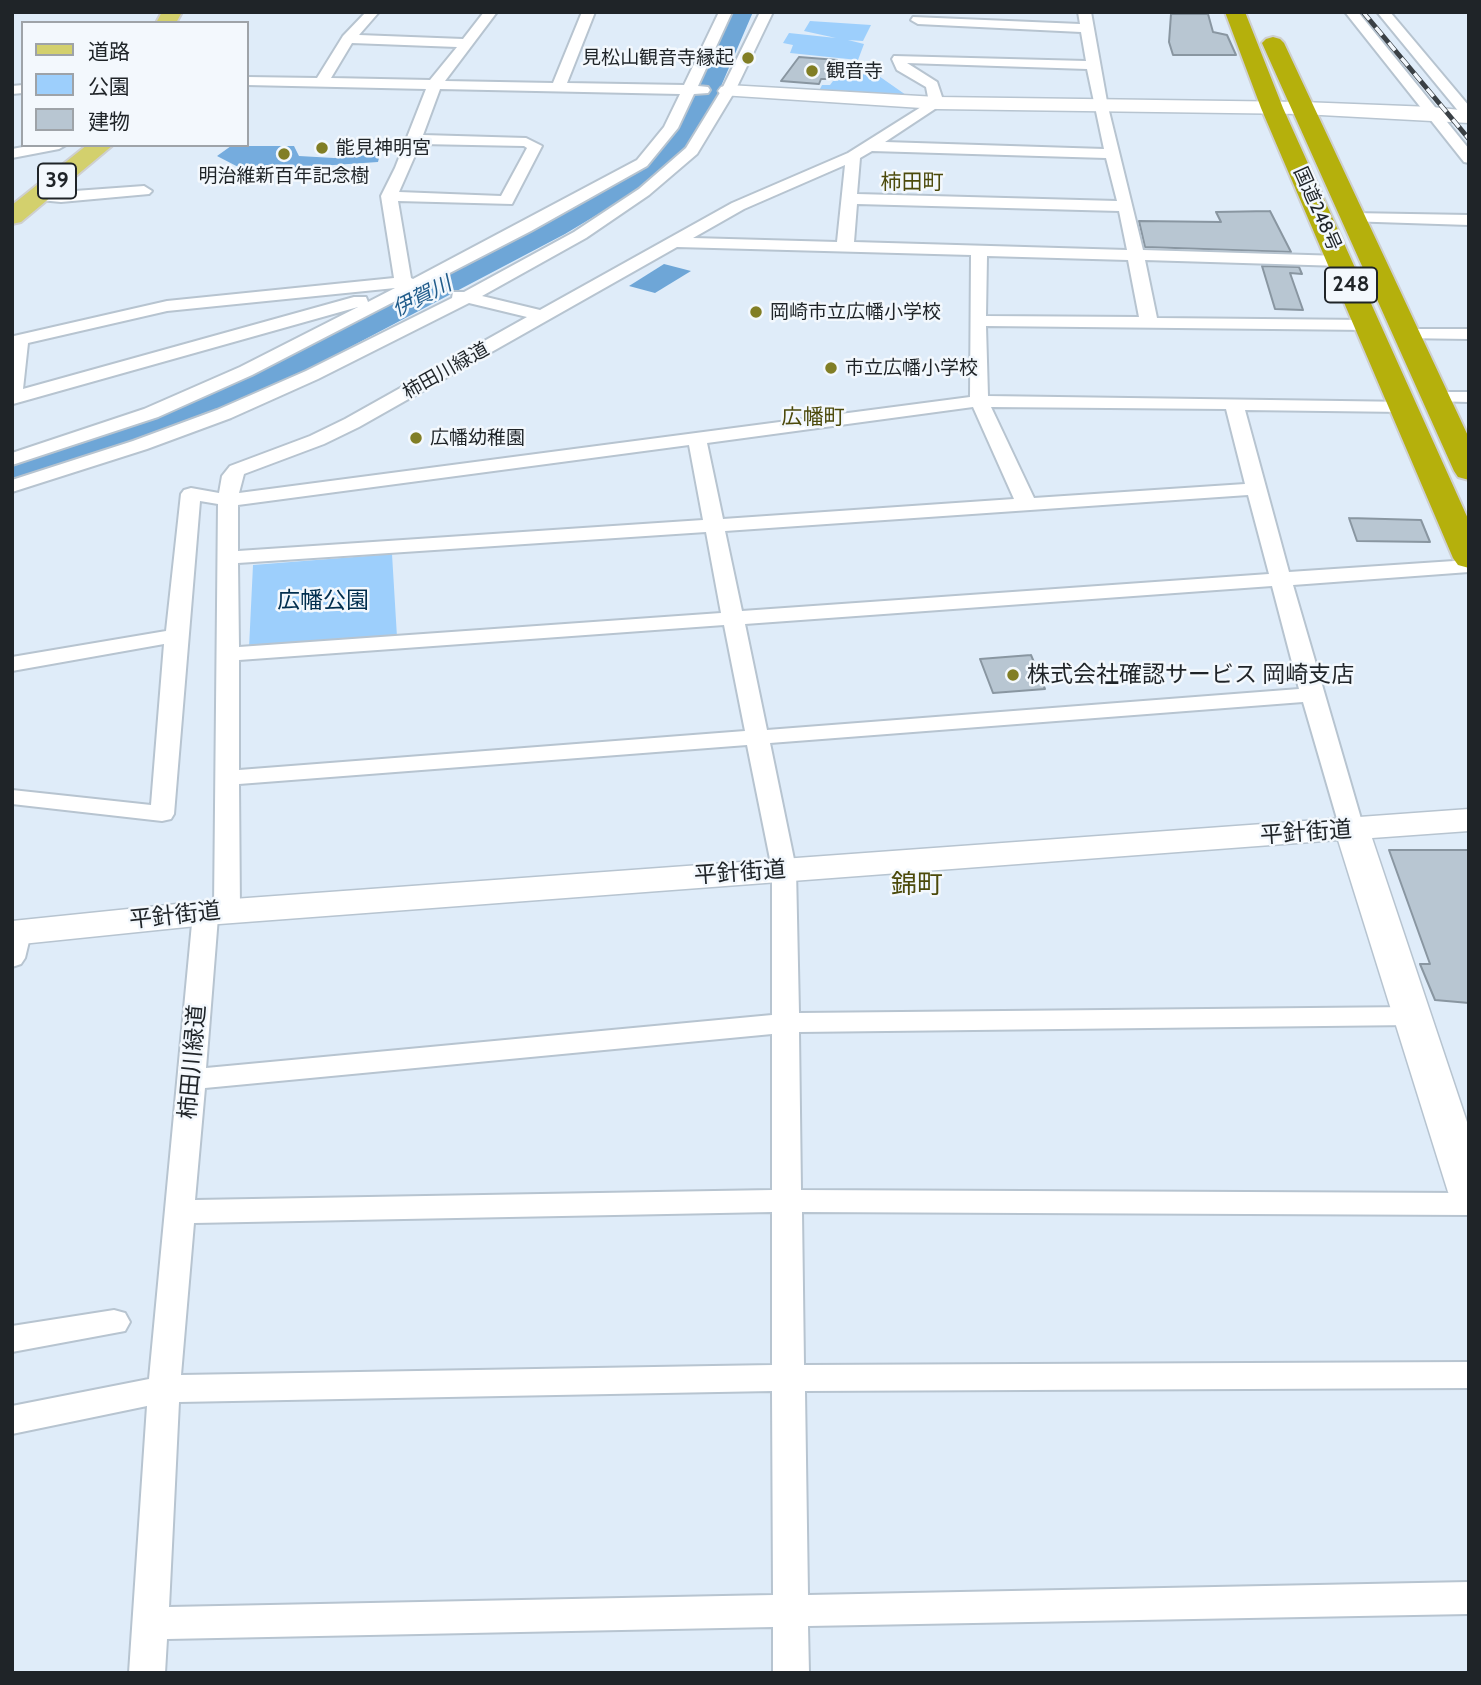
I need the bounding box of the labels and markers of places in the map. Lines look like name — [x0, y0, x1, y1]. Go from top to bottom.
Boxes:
place label: 見松山観音寺縁起 — [582, 47, 734, 69]
marker: 見松山観音寺縁起 — [740, 50, 756, 66]
place label: 観音寺 — [826, 60, 883, 82]
marker: 観音寺 — [804, 63, 820, 79]
place label: 能見神明宮 — [336, 137, 431, 159]
marker: 能見神明宮 — [314, 140, 330, 156]
marker: 明治維新百年記念樹 — [276, 146, 292, 162]
place label: 明治維新百年記念樹 — [199, 165, 369, 187]
place label: 岡崎市立広幡小学校 — [770, 301, 941, 323]
marker: 岡崎市立広幡小学校 — [748, 304, 764, 320]
place label: 市立広幡小学校 — [845, 357, 978, 379]
marker: 市立広幡小学校 — [823, 360, 839, 376]
place label: 広幡幼稚園 — [430, 427, 525, 449]
marker: 広幡幼稚園 — [408, 430, 424, 446]
place label: 株式会社確認サービス 岡崎支店 — [1027, 661, 1354, 689]
marker: 株式会社確認サービス 岡崎支店 — [1005, 667, 1021, 683]

